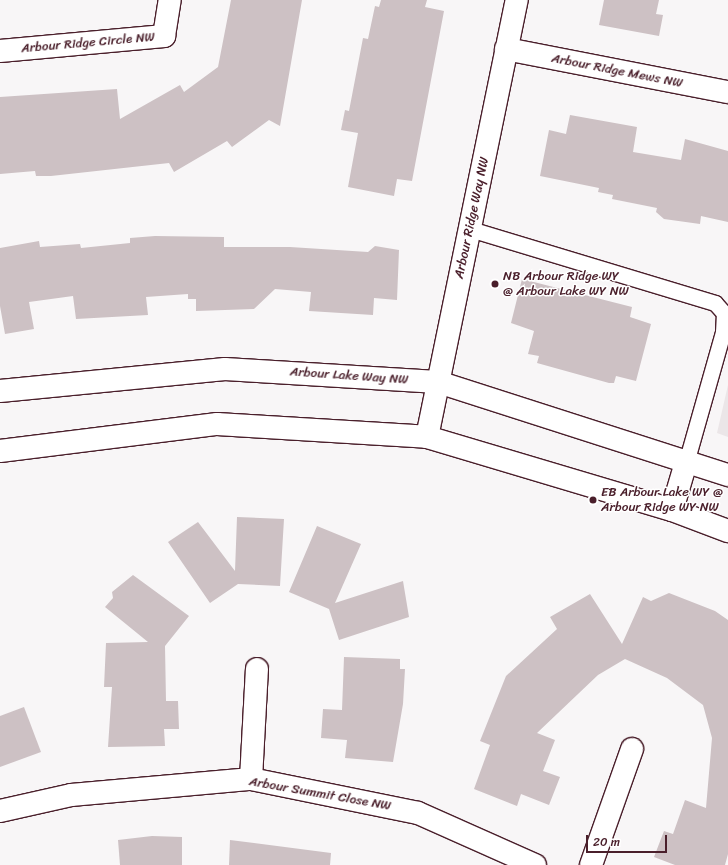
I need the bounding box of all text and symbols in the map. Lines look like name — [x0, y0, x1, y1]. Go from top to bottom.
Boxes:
street label: Arbour Ridge Circle NW — [20, 29, 156, 57]
street label: Arbour Ridge Mews NW — [550, 51, 684, 91]
street label: Arbour Ridge Way NW — [451, 156, 493, 280]
place label: NB Arbour Ridge WY @ Arbour Lake WY NW — [503, 269, 629, 300]
marker: NB Arbour Ridge WY @ Arbour Lake WY NW — [490, 279, 500, 289]
street label: Arbour Lake Way NW — [289, 364, 409, 388]
place label: EB Arbour Lake WY @ Arbour Ridge WY NW — [601, 485, 723, 516]
marker: EB Arbour Lake WY @ Arbour Ridge WY NW — [588, 495, 598, 505]
street label: Arbour Summit Close NW — [248, 774, 392, 814]
scale bar — [588, 827, 669, 853]
text: 20 m — [593, 831, 620, 853]

